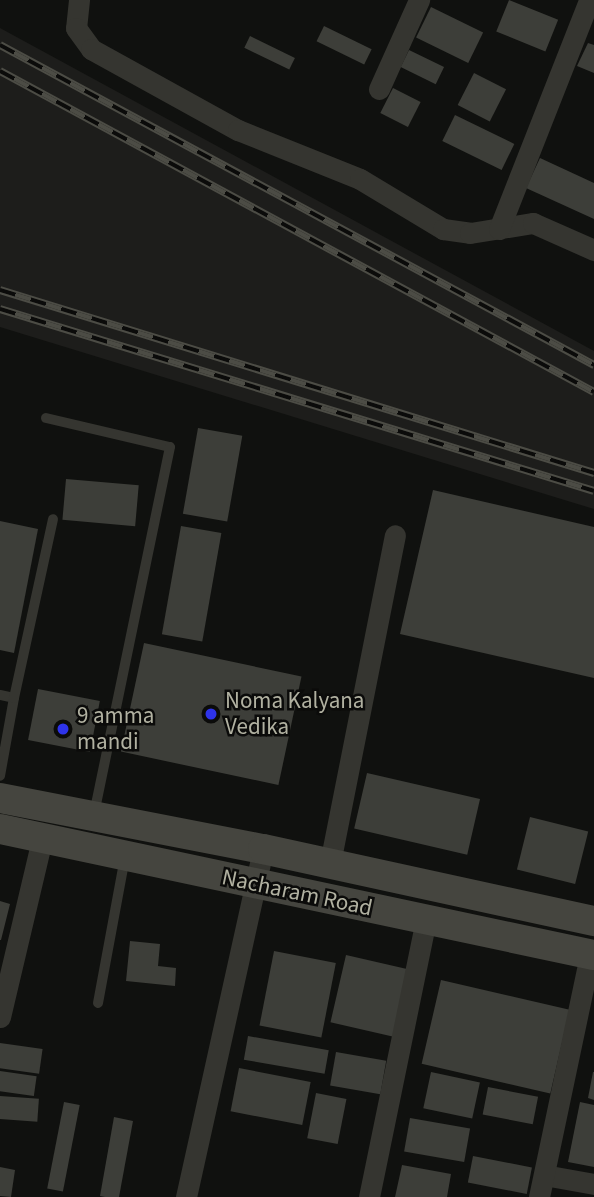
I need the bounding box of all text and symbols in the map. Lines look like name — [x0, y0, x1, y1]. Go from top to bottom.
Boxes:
place label: Noma Kalyana Vedika — [225, 687, 364, 741]
place label: 9 amma mandi — [77, 702, 154, 756]
marker: Noma Kalyana Vedika — [203, 706, 219, 722]
marker: 9 amma mandi — [55, 721, 71, 737]
street label: Nacharam Road — [219, 864, 375, 922]

